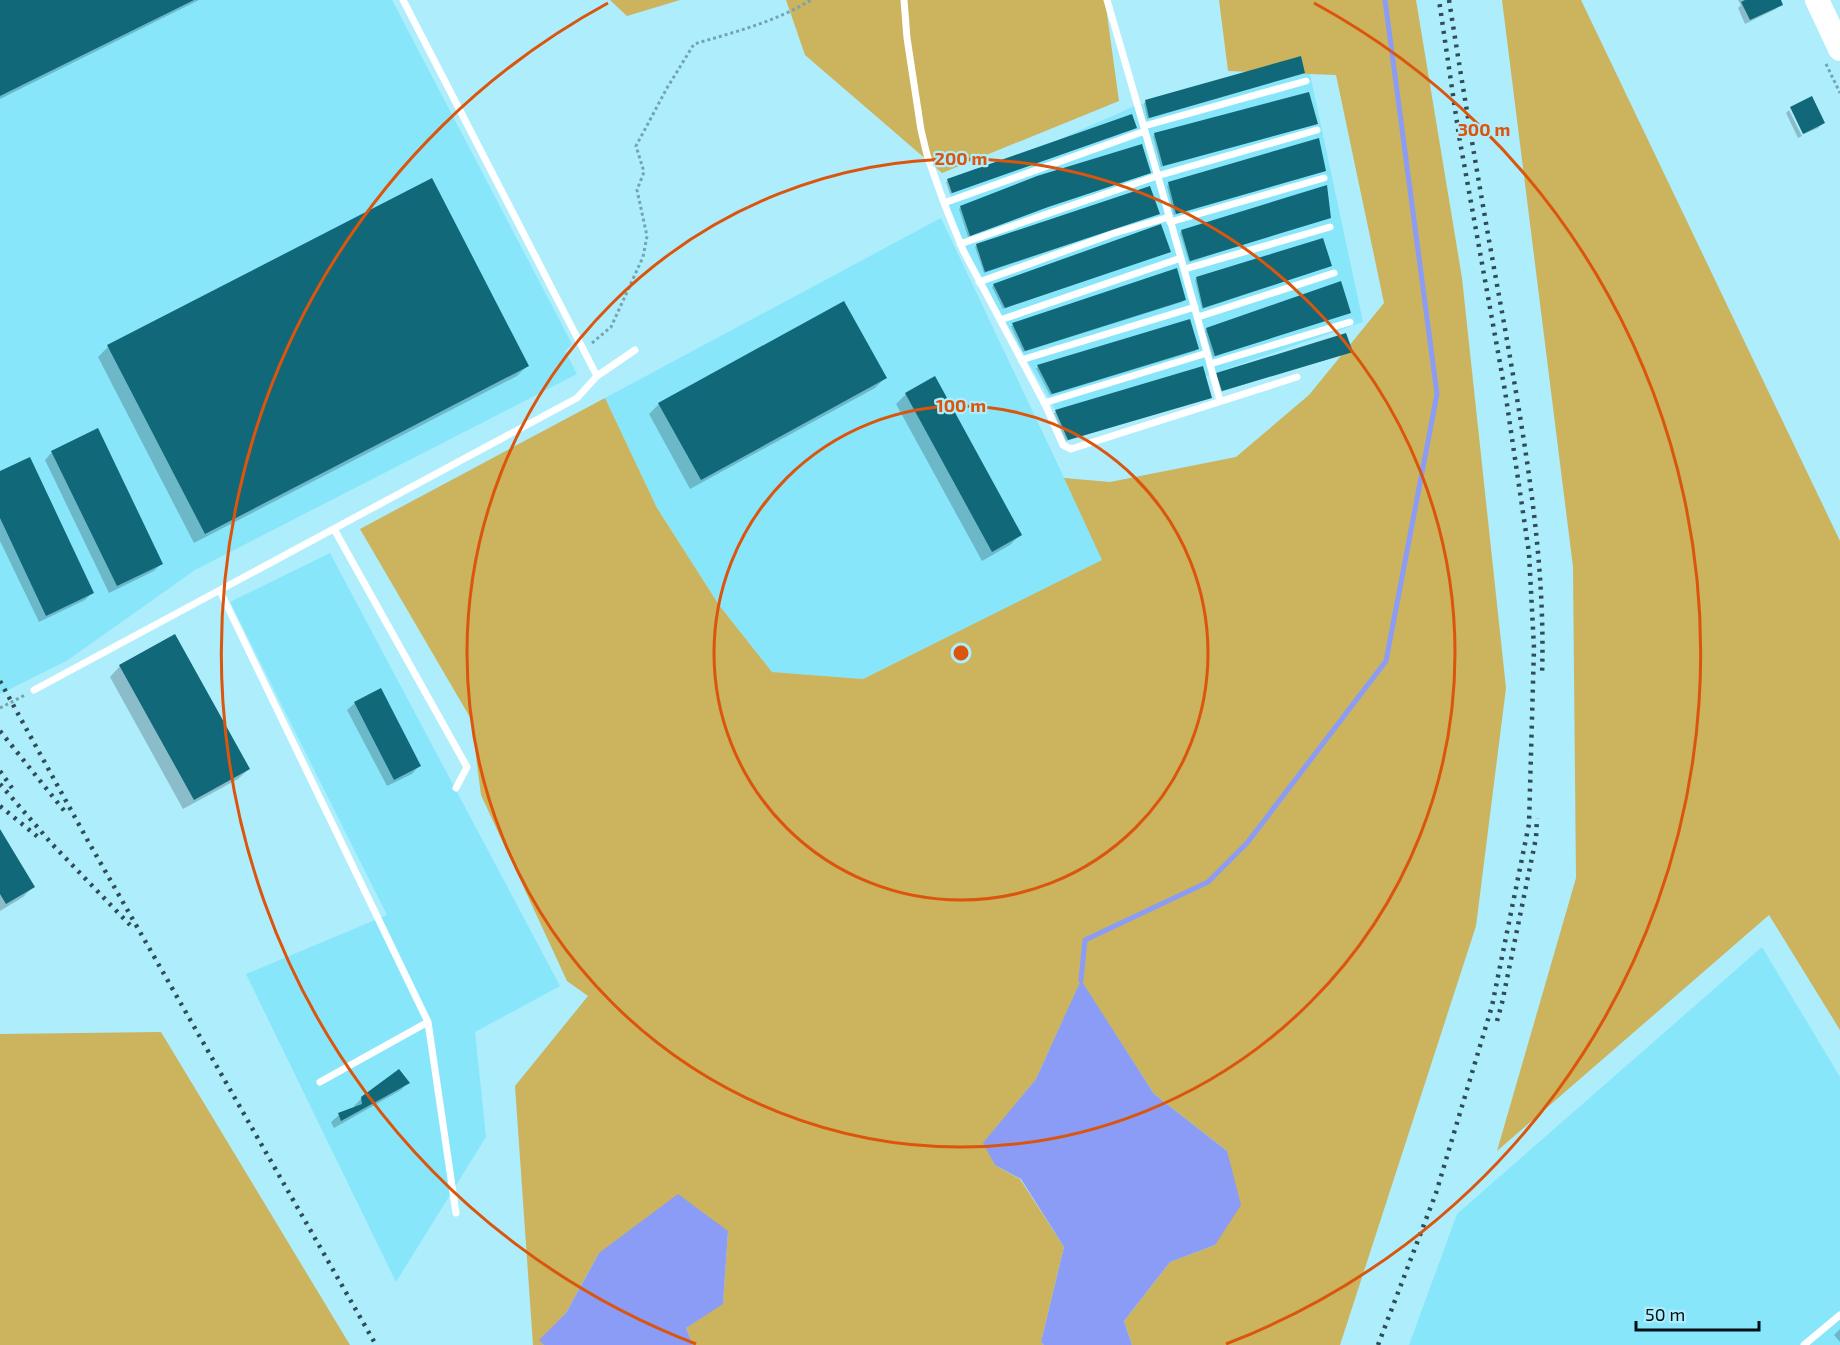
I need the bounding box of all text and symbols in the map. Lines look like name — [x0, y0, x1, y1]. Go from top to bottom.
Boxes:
text: 300 m — [1458, 118, 1510, 140]
text: 200 m — [935, 147, 987, 169]
text: 100 m — [936, 394, 986, 416]
centre of rings — [951, 643, 971, 663]
scale bar — [1636, 1294, 1759, 1332]
text: 50 m — [1645, 1303, 1685, 1325]

